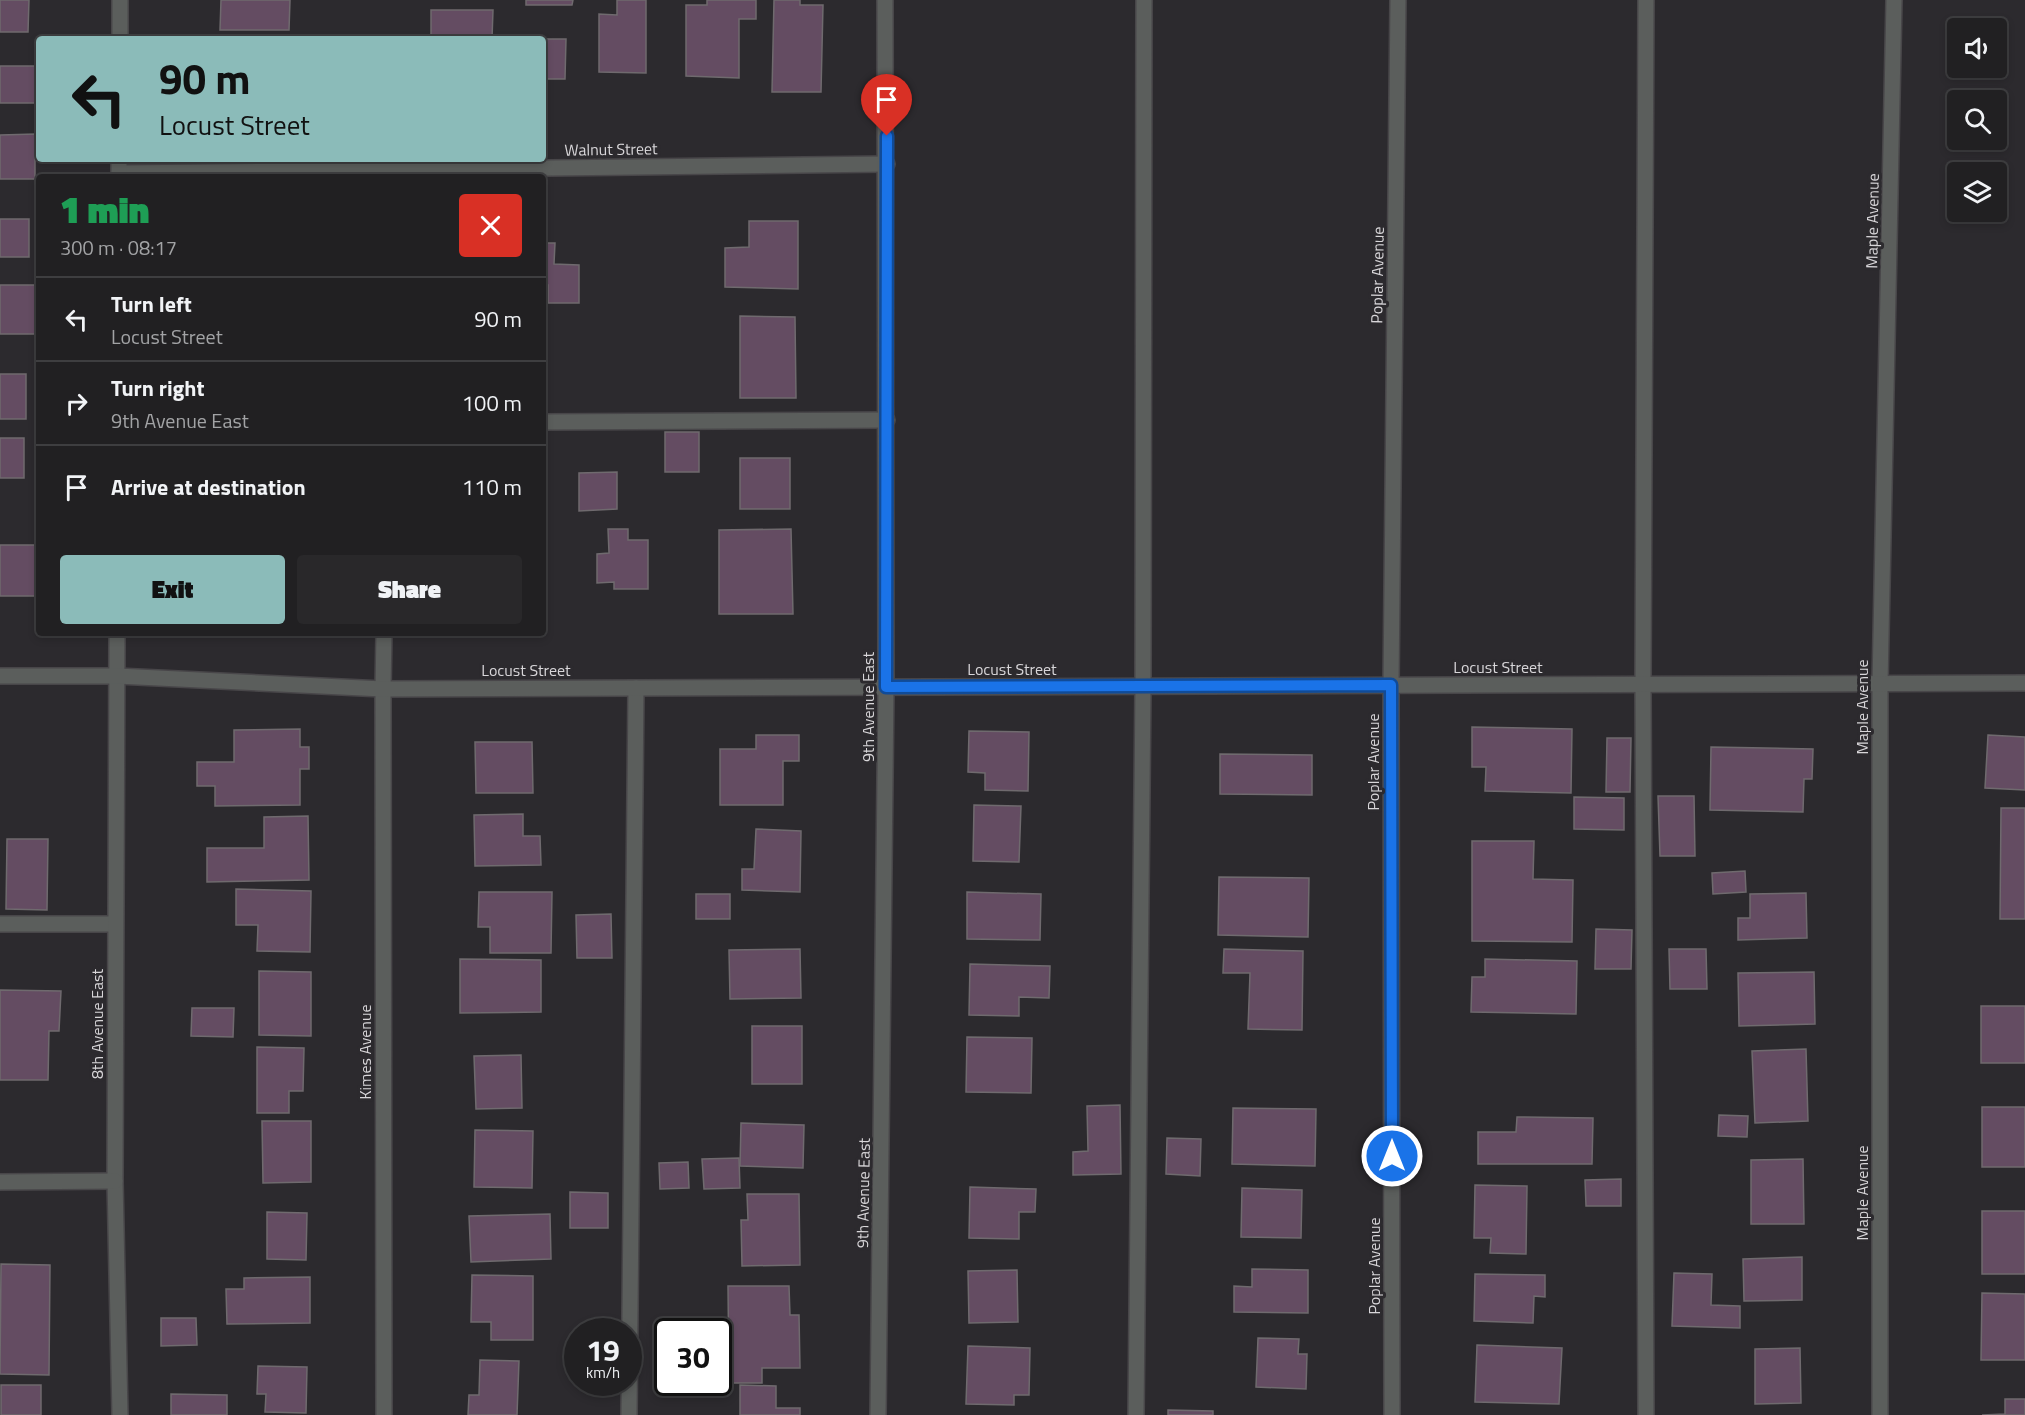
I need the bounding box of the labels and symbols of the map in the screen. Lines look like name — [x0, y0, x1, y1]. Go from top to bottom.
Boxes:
pin — [861, 74, 912, 136]
street label: Walnut Street — [564, 136, 658, 162]
street label: Maple Avenue — [1859, 173, 1885, 269]
street label: Poplar Avenue — [1364, 226, 1390, 324]
street label: 9th Avenue East — [856, 652, 880, 762]
street label: Locust Street — [1453, 655, 1543, 679]
street label: Locust Street — [967, 657, 1057, 681]
street label: Locust Street — [481, 658, 571, 682]
street label: Maple Avenue — [1850, 659, 1874, 755]
street label: Poplar Avenue — [1361, 713, 1385, 811]
street label: 8th Avenue East — [85, 969, 109, 1079]
street label: Kimes Avenue — [353, 1004, 377, 1100]
position arrow — [1360, 1124, 1424, 1188]
street label: 9th Avenue East — [850, 1137, 876, 1248]
street label: Maple Avenue — [1850, 1145, 1874, 1241]
street label: Poplar Avenue — [1362, 1217, 1386, 1315]
speed limit sign: 30 — [654, 1318, 732, 1396]

